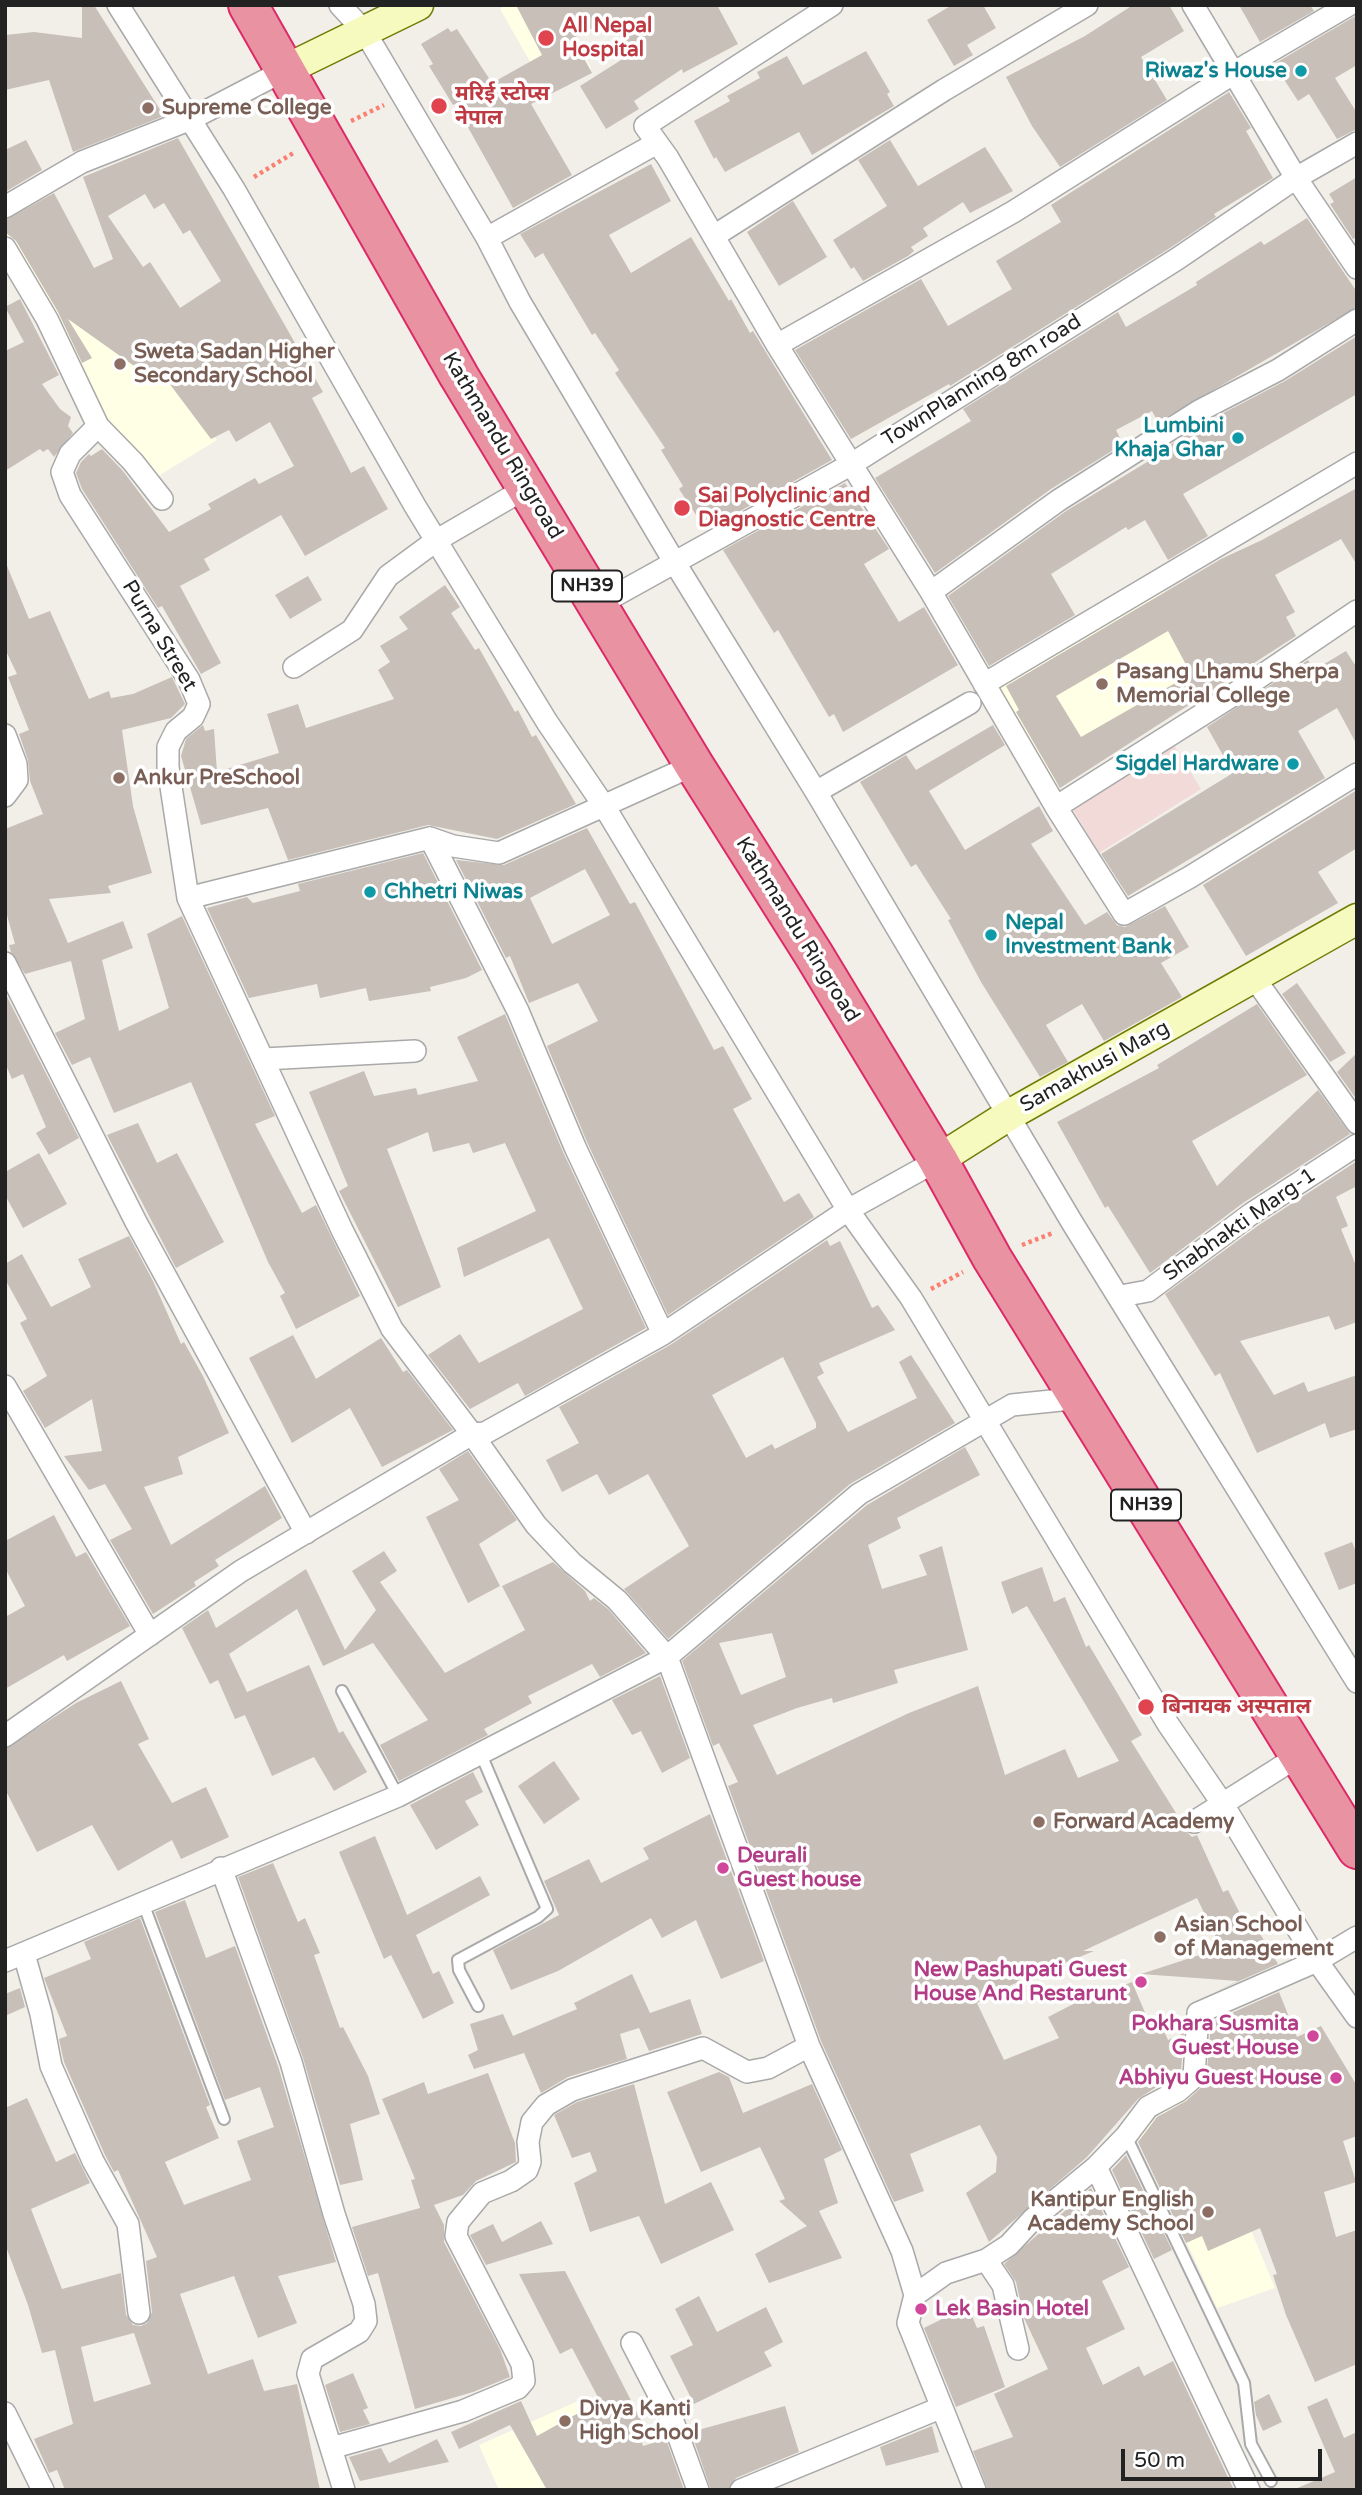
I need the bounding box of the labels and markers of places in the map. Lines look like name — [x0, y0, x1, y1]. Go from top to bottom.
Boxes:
place label: All Nepal Hospital — [562, 13, 652, 63]
marker: All Nepal Hospital — [536, 28, 556, 48]
place label: Riwaz's House — [1145, 58, 1287, 84]
marker: Riwaz's House — [1293, 63, 1309, 79]
place label: मरिई स्टोप्स नेपाल — [455, 81, 549, 131]
place label: Supreme College — [162, 95, 332, 121]
marker: मरिई स्टोप्स नेपाल — [429, 96, 449, 116]
marker: Supreme College — [140, 100, 156, 116]
place label: Sweta Sadan Higher Secondary School — [134, 339, 335, 389]
marker: Sweta Sadan Higher Secondary School — [112, 356, 128, 372]
place label: Lumbini Khaja Ghar — [1114, 413, 1224, 463]
marker: Lumbini Khaja Ghar — [1230, 430, 1246, 446]
place label: Sai Polyclinic and Diagnostic Centre — [698, 483, 876, 533]
marker: Sai Polyclinic and Diagnostic Centre — [672, 498, 692, 518]
place label: Pasang Lhamu Sherpa Memorial College — [1116, 659, 1339, 709]
marker: Pasang Lhamu Sherpa Memorial College — [1094, 676, 1110, 692]
place label: Sigdel Hardware — [1115, 751, 1279, 777]
marker: Sigdel Hardware — [1285, 756, 1301, 772]
place label: Ankur PreSchool — [133, 765, 300, 791]
marker: Ankur PreSchool — [111, 770, 127, 786]
place label: Chhetri Niwas — [384, 879, 523, 905]
marker: Chhetri Niwas — [362, 884, 378, 900]
place label: Nepal Investment Bank — [1005, 910, 1172, 960]
marker: Nepal Investment Bank — [983, 927, 999, 943]
place label: बिनायक अस्पताल — [1162, 1694, 1311, 1720]
marker: बिनायक अस्पताल — [1136, 1697, 1156, 1717]
place label: Forward Academy — [1053, 1809, 1234, 1835]
marker: Forward Academy — [1031, 1814, 1047, 1830]
place label: Deurali Guest house — [737, 1843, 861, 1893]
marker: Deurali Guest house — [715, 1860, 731, 1876]
place label: Asian School of Management — [1174, 1912, 1334, 1962]
marker: Asian School of Management — [1152, 1929, 1168, 1945]
place label: New Pashupati Guest House And Restarunt — [913, 1957, 1127, 2007]
marker: New Pashupati Guest House And Restarunt — [1133, 1974, 1149, 1990]
place label: Pokhara Susmita Guest House — [1131, 2011, 1299, 2061]
marker: Pokhara Susmita Guest House — [1305, 2028, 1321, 2044]
place label: Abhiyu Guest House — [1119, 2065, 1322, 2091]
marker: Abhiyu Guest House — [1328, 2070, 1344, 2086]
place label: Kantipur English Academy School — [1027, 2187, 1194, 2237]
marker: Kantipur English Academy School — [1200, 2204, 1216, 2220]
place label: Lek Basin Hotel — [935, 2296, 1089, 2322]
marker: Lek Basin Hotel — [913, 2301, 929, 2317]
place label: Divya Kanti High School — [579, 2396, 699, 2446]
marker: Divya Kanti High School — [557, 2413, 573, 2429]

